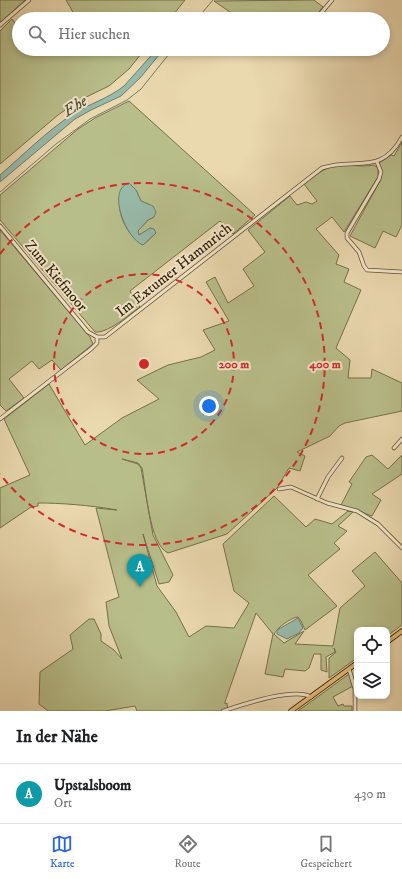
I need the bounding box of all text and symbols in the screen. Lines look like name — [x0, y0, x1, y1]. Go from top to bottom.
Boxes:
search box — [12, 12, 390, 56]
icon: search — [26, 23, 48, 45]
text: Hier suchen — [58, 25, 130, 44]
water label: Ehe — [58, 91, 91, 122]
street label: Im Extumer Hammrich — [112, 219, 236, 321]
street label: Zum Kiefmoor — [20, 236, 92, 316]
centre of rings — [137, 357, 151, 371]
text: 200 m — [219, 357, 249, 372]
text: 400 m — [308, 357, 341, 372]
your location — [199, 396, 219, 416]
pin: A — [127, 554, 153, 587]
map controls — [354, 627, 390, 699]
button: locate — [354, 627, 390, 663]
button: layers — [354, 663, 390, 699]
text: In der Nähe — [16, 726, 98, 748]
text: Upstalsboom — [54, 776, 131, 795]
text: A — [25, 786, 33, 802]
text: 430 m — [354, 786, 386, 802]
text: Ort — [54, 795, 72, 811]
tab: Karte — [50, 833, 75, 871]
tab: Route — [175, 833, 201, 871]
tab: Gespeichert — [301, 833, 352, 871]

